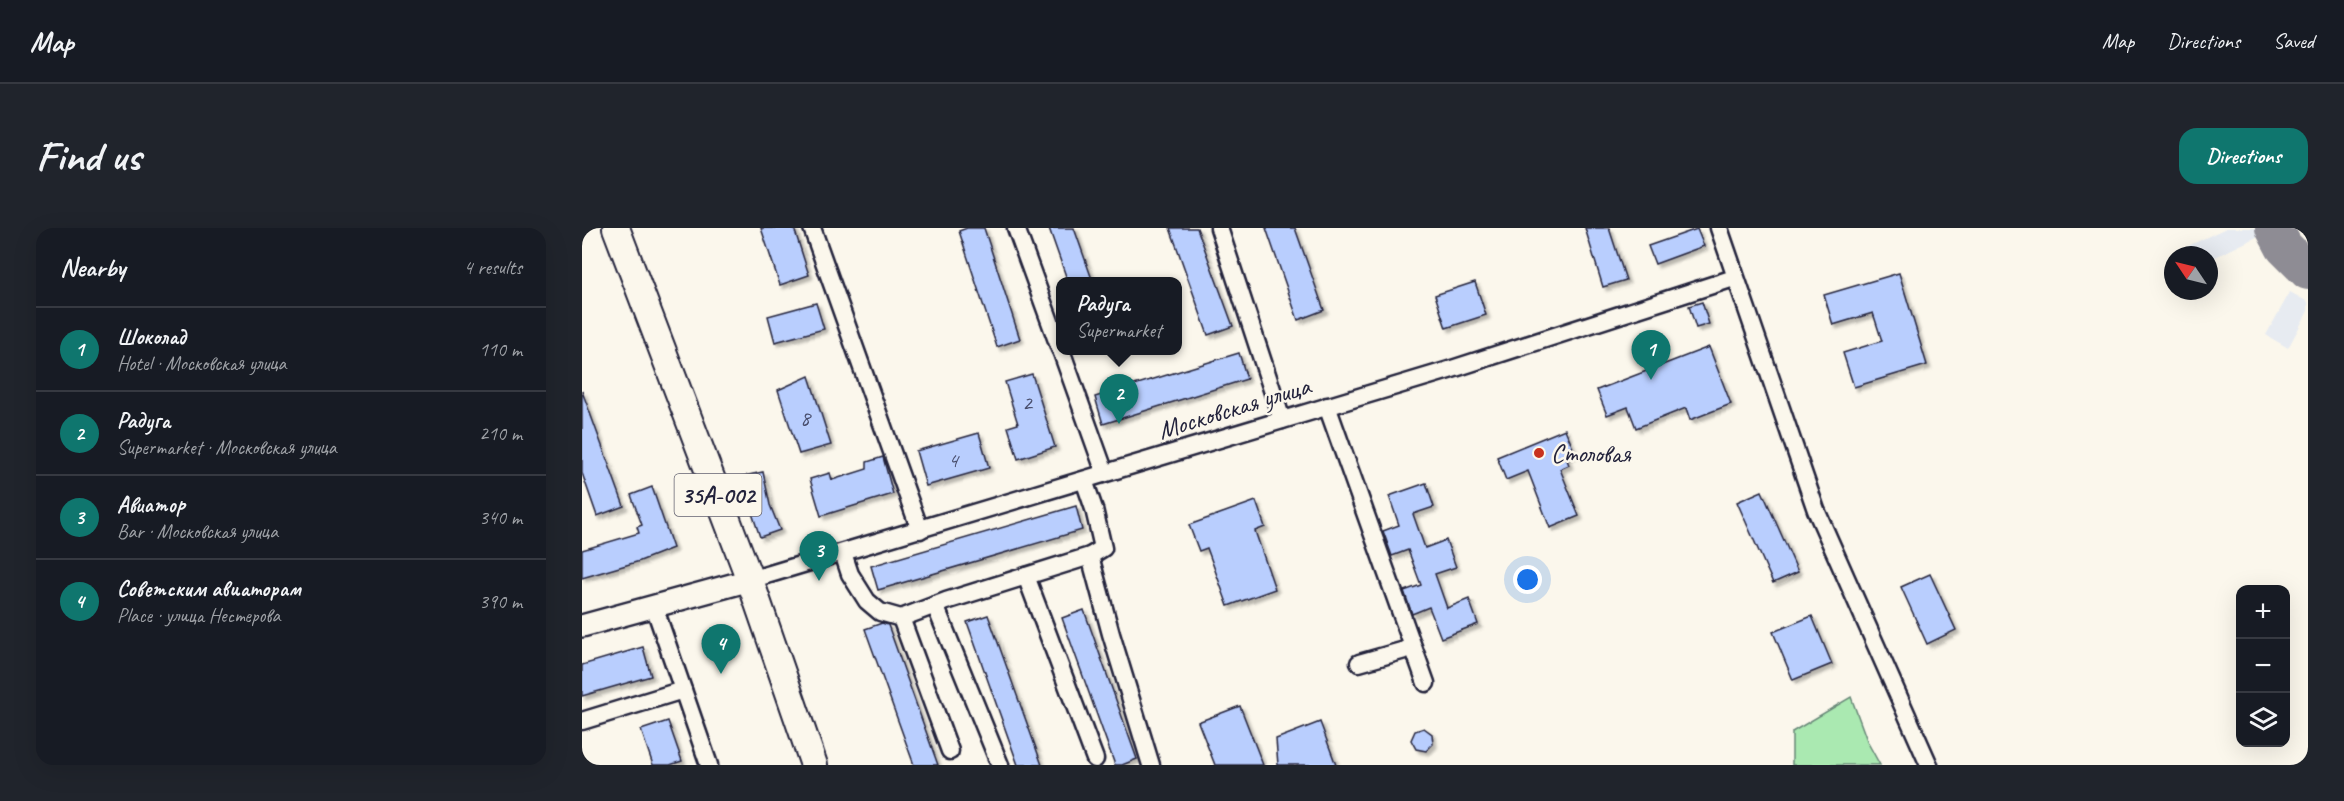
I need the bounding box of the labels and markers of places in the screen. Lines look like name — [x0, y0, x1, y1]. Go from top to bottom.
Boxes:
pin: 1 — [1632, 330, 1670, 380]
pin: 2 — [1100, 374, 1138, 424]
place label: Столовая — [1551, 437, 1632, 470]
marker: Столовая — [1532, 446, 1546, 460]
pin: 3 — [800, 532, 838, 581]
pin: 4 — [702, 624, 740, 674]

